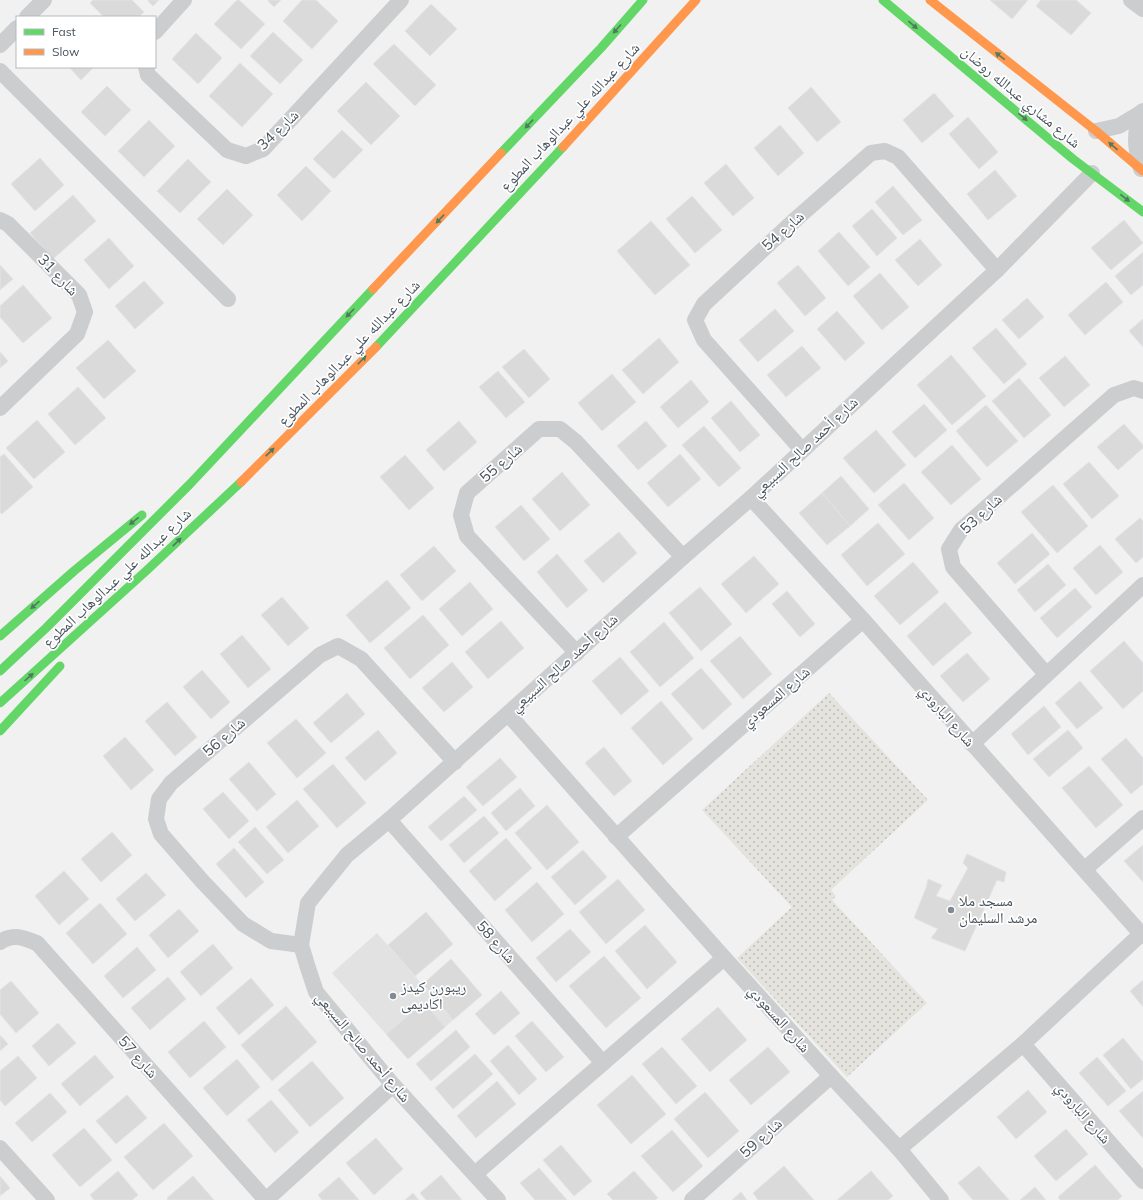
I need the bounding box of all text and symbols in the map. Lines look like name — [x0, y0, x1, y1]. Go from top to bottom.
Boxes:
legend — [16, 16, 156, 68]
one-way arrow — [907, 21, 918, 30]
text: Fast — [52, 24, 76, 39]
one-way arrow — [613, 24, 622, 34]
street label: شارع عبدالله علي عبدالوهاب المطوع — [496, 38, 646, 197]
street label: شارع مشاري عبدالله روضان — [956, 41, 1085, 154]
text: Slow — [52, 44, 80, 59]
one-way arrow — [995, 52, 1006, 60]
street label: شارع 34 — [253, 105, 303, 155]
one-way arrow — [1018, 113, 1029, 122]
one-way arrow — [524, 119, 534, 129]
one-way arrow — [1108, 141, 1118, 150]
one-way arrow — [1120, 194, 1131, 202]
street label: شارع 54 — [758, 207, 809, 255]
one-way arrow — [435, 214, 445, 224]
street label: شارع 31 — [33, 250, 83, 300]
street label: شارع عبدالله علي عبدالوهاب المطوع — [274, 275, 426, 432]
one-way arrow — [346, 308, 355, 318]
one-way arrow — [357, 355, 367, 365]
street label: شارع أحمد صالح السبيعي — [748, 392, 864, 503]
street label: شارع 55 — [475, 439, 527, 487]
one-way arrow — [265, 448, 275, 457]
street label: شارع 53 — [956, 489, 1006, 539]
street label: شارع عبدالله علي عبدالوهاب المطوع — [38, 504, 197, 654]
one-way arrow — [129, 517, 140, 525]
one-way arrow — [172, 538, 182, 547]
one-way arrow — [30, 601, 40, 610]
street label: شارع أحمد صالح السبيعي — [506, 609, 623, 718]
street label: شارع المسعودي — [738, 662, 816, 733]
one-way arrow — [24, 673, 34, 682]
street label: شارع البارودي — [913, 681, 979, 752]
street label: شارع 56 — [198, 713, 250, 761]
place label: مسجد ملا مرشد السليمان — [959, 891, 1038, 928]
marker: مسجد ملا مرشد السليمان — [946, 905, 956, 915]
street label: شارع 58 — [472, 916, 520, 968]
place label: ريبورن كيدز اكاديمى — [400, 977, 467, 1014]
street label: شارع المسعودي — [742, 981, 815, 1058]
street label: شارع أحمد صالح السبيعي — [309, 988, 415, 1108]
marker: ريبورن كيدز اكاديمى — [388, 991, 398, 1001]
street label: شارع 57 — [114, 1032, 162, 1083]
street label: شارع البارودي — [1049, 1078, 1115, 1149]
street label: شارع 59 — [736, 1114, 787, 1162]

